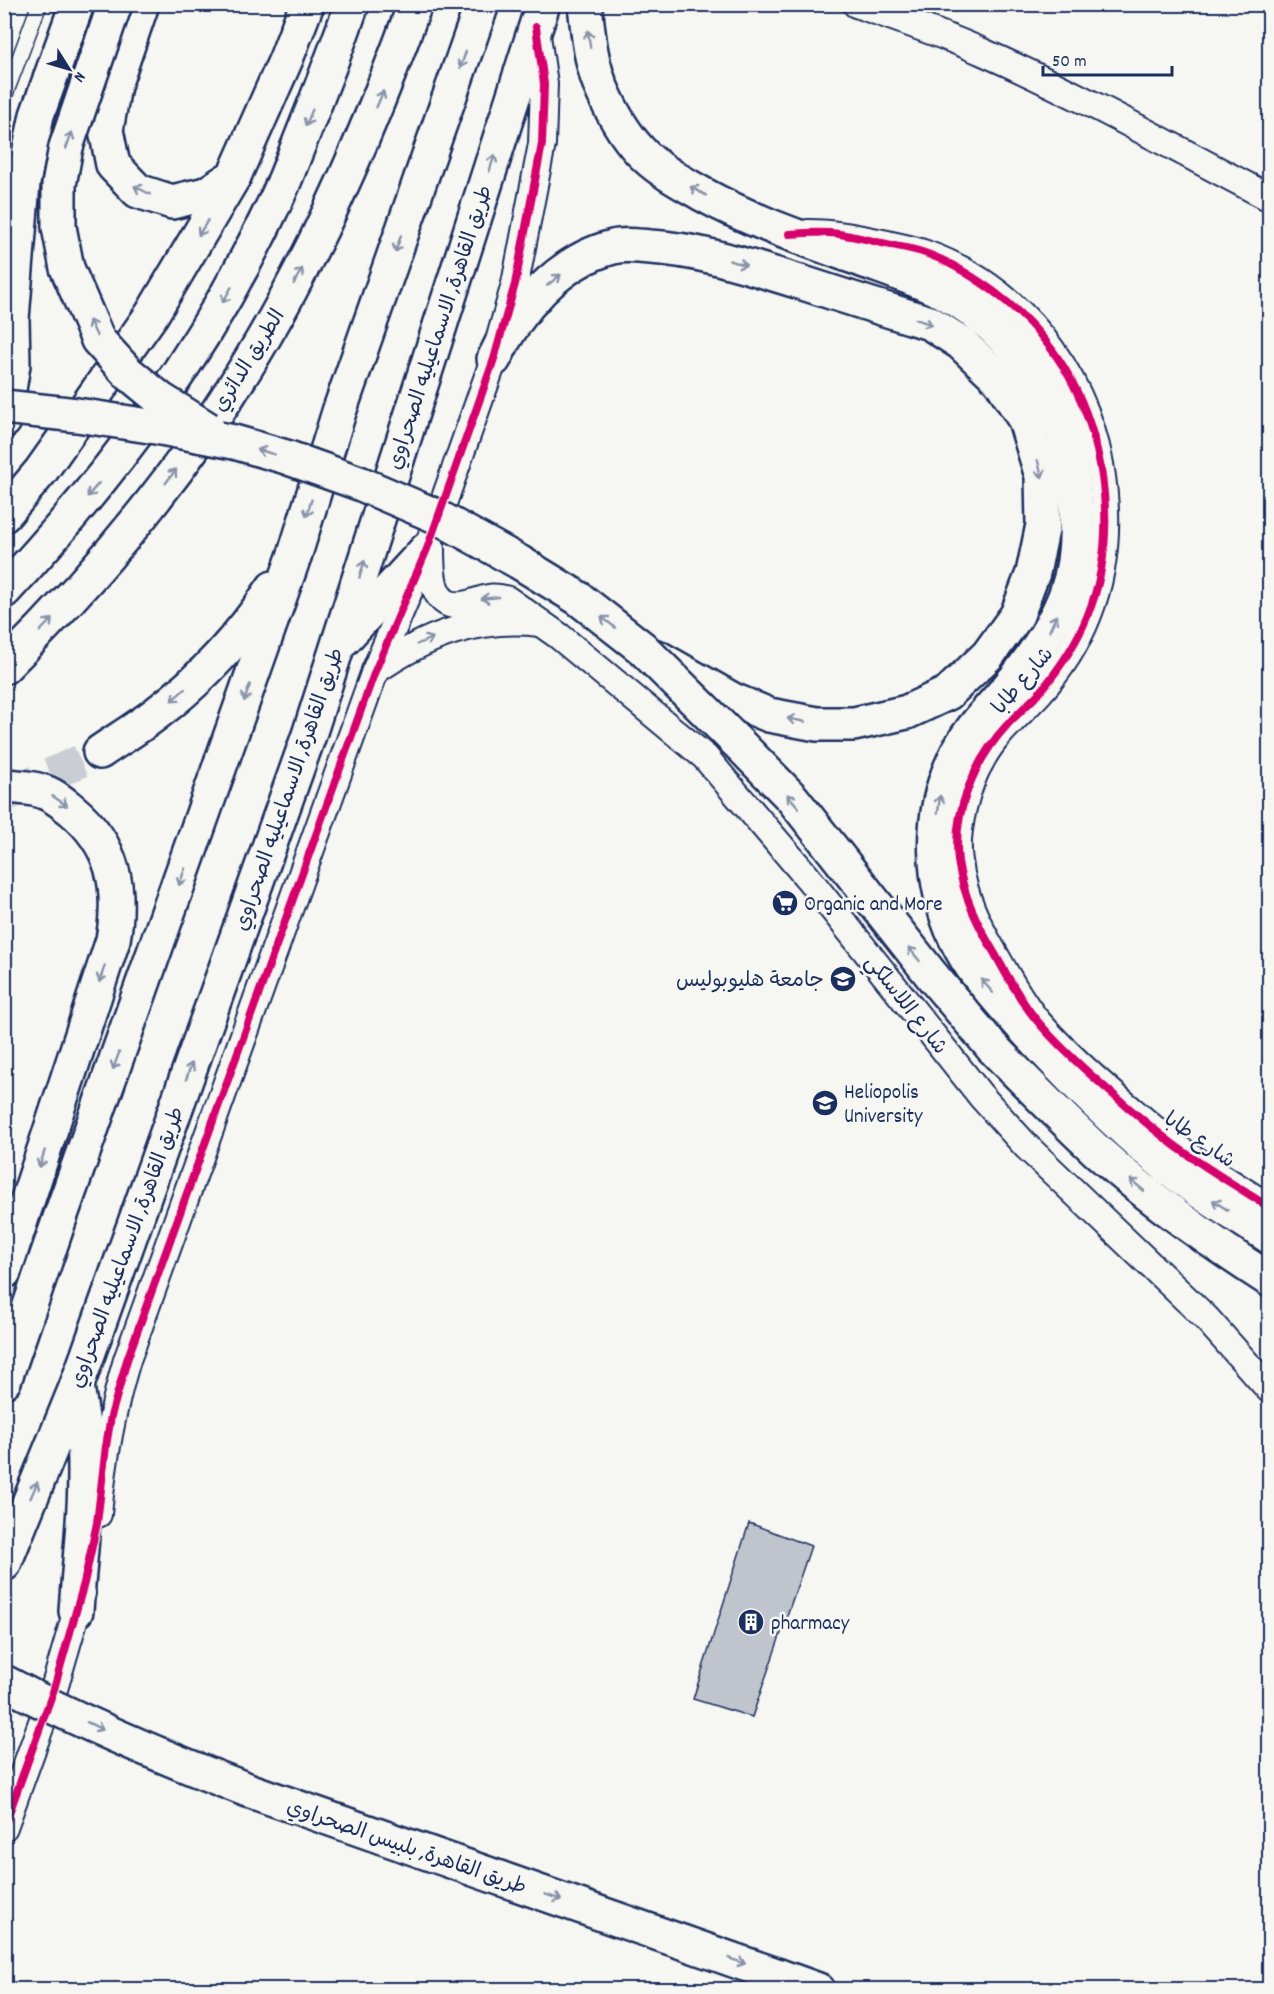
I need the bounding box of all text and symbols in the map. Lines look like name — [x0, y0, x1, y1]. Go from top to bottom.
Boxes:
one-way arrow — [584, 30, 595, 49]
north arrow — [39, 39, 99, 99]
scale bar — [1043, 39, 1172, 77]
one-way arrow — [457, 50, 468, 69]
text: 50 m — [1052, 50, 1087, 75]
text: N — [67, 66, 91, 87]
one-way arrow — [375, 91, 386, 109]
one-way arrow — [303, 109, 314, 127]
one-way arrow — [64, 131, 75, 150]
one-way arrow — [487, 154, 498, 173]
street label: طريق القاهرة, الاسماعيليه الصحراوي — [382, 182, 502, 474]
one-way arrow — [133, 184, 151, 196]
one-way arrow — [689, 185, 707, 196]
one-way arrow — [196, 219, 208, 236]
one-way arrow — [392, 234, 403, 252]
one-way arrow — [728, 258, 747, 269]
one-way arrow — [292, 268, 304, 285]
one-way arrow — [546, 273, 562, 286]
one-way arrow — [220, 286, 232, 303]
street label: الطريق الدائري — [207, 304, 294, 419]
one-way arrow — [914, 317, 933, 328]
one-way arrow — [86, 320, 98, 338]
one-way arrow — [257, 446, 276, 457]
one-way arrow — [1034, 459, 1046, 478]
one-way arrow — [165, 469, 177, 485]
one-way arrow — [87, 482, 100, 498]
one-way arrow — [303, 498, 314, 517]
one-way arrow — [358, 560, 369, 579]
one-way arrow — [481, 593, 501, 604]
one-way arrow — [600, 615, 616, 628]
one-way arrow — [1047, 615, 1059, 633]
one-way arrow — [39, 618, 53, 633]
one-way arrow — [416, 635, 434, 646]
street label: شارع طابا — [986, 641, 1062, 722]
street label: طريق القاهرة, الاسماعيليه الصحراوي — [228, 644, 353, 936]
one-way arrow — [240, 683, 251, 702]
one-way arrow — [171, 688, 186, 702]
one-way arrow — [787, 714, 807, 725]
one-way arrow — [786, 794, 800, 809]
one-way arrow — [934, 794, 945, 814]
one-way arrow — [51, 795, 67, 807]
one-way arrow — [175, 867, 186, 886]
supermarket icon: Organic and More — [770, 888, 800, 918]
place label: Organic and More — [804, 891, 943, 921]
one-way arrow — [907, 947, 921, 962]
street label: شارع اللاسلكي — [855, 950, 953, 1063]
one-way arrow — [96, 964, 107, 983]
school or university icon: جامعة هليوبوليس — [828, 964, 858, 994]
place label: جامعة هليوبوليس — [676, 967, 824, 997]
one-way arrow — [980, 979, 994, 994]
one-way arrow — [110, 1051, 121, 1069]
one-way arrow — [184, 1062, 195, 1081]
place label: Heliopolis University — [844, 1079, 923, 1133]
school or university icon: Heliopolis University — [810, 1088, 840, 1118]
street label: طريق القاهرة, الاسماعيليه الصحراوي — [64, 1103, 194, 1393]
street label: شارع طابا — [1156, 1106, 1240, 1177]
one-way arrow — [35, 1149, 46, 1168]
one-way arrow — [1129, 1178, 1145, 1191]
one-way arrow — [1213, 1199, 1229, 1211]
one-way arrow — [29, 1481, 40, 1499]
building icon: pharmacy — [736, 1607, 766, 1637]
place label: pharmacy — [771, 1610, 850, 1640]
one-way arrow — [85, 1721, 103, 1733]
street label: طريق القاهرة, بلبيس الصحراوي — [282, 1794, 530, 1904]
one-way arrow — [543, 1892, 562, 1903]
one-way arrow — [727, 1957, 746, 1968]

